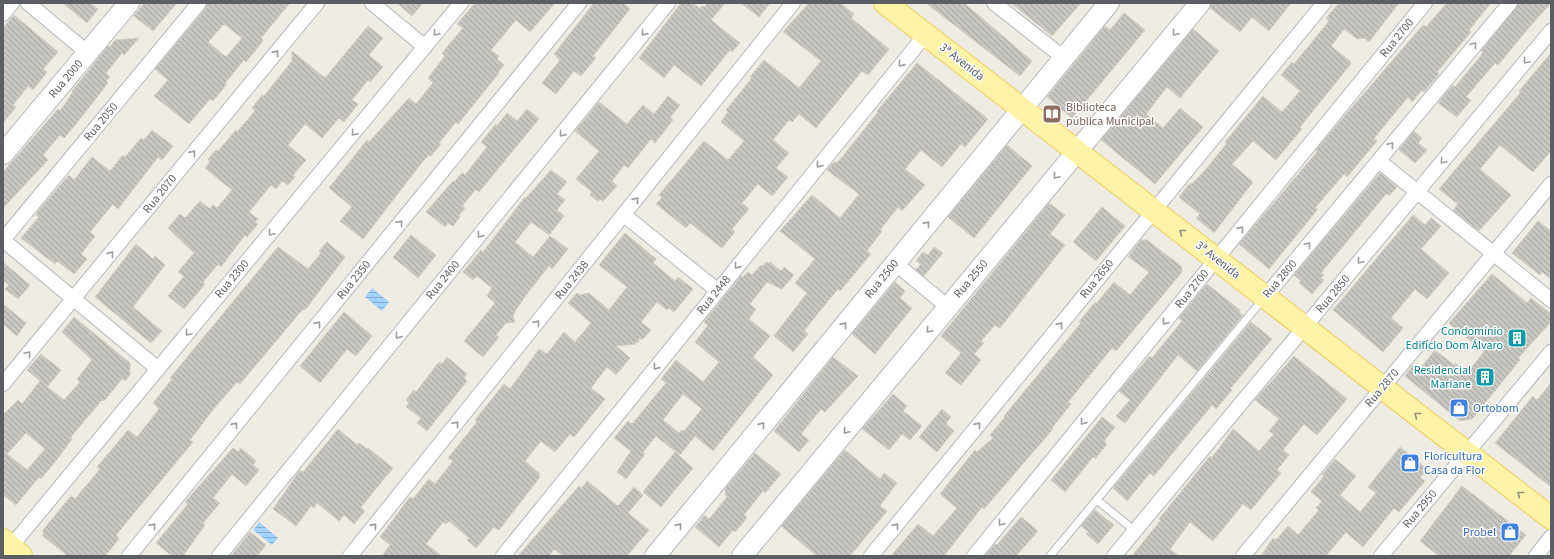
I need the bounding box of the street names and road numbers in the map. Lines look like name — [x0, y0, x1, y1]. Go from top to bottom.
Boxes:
street label: Rua 2700 — [1376, 15, 1418, 61]
street label: 3ª Avenida — [936, 39, 988, 85]
street label: Rua 2000 — [45, 56, 87, 102]
street label: Rua 2050 — [80, 99, 122, 145]
street label: Rua 2070 — [139, 171, 181, 217]
street label: 3ª Avenida — [1192, 237, 1244, 283]
street label: Rua 2300 — [211, 256, 253, 302]
street label: Rua 2500 — [861, 256, 903, 302]
street label: Rua 2550 — [950, 256, 992, 302]
street label: Rua 2650 — [1076, 256, 1118, 302]
street label: Rua 2800 — [1259, 256, 1301, 302]
street label: Rua 2350 — [333, 257, 375, 303]
street label: Rua 2400 — [422, 257, 464, 303]
street label: Rua 2438 — [551, 257, 593, 303]
street label: Rua 2700 — [1171, 266, 1213, 312]
street label: Rua 2850 — [1312, 271, 1354, 317]
street label: Rua 2448 — [693, 272, 735, 318]
street label: Rua 2870 — [1361, 365, 1403, 411]
street label: Rua 2950 — [1399, 486, 1441, 532]

